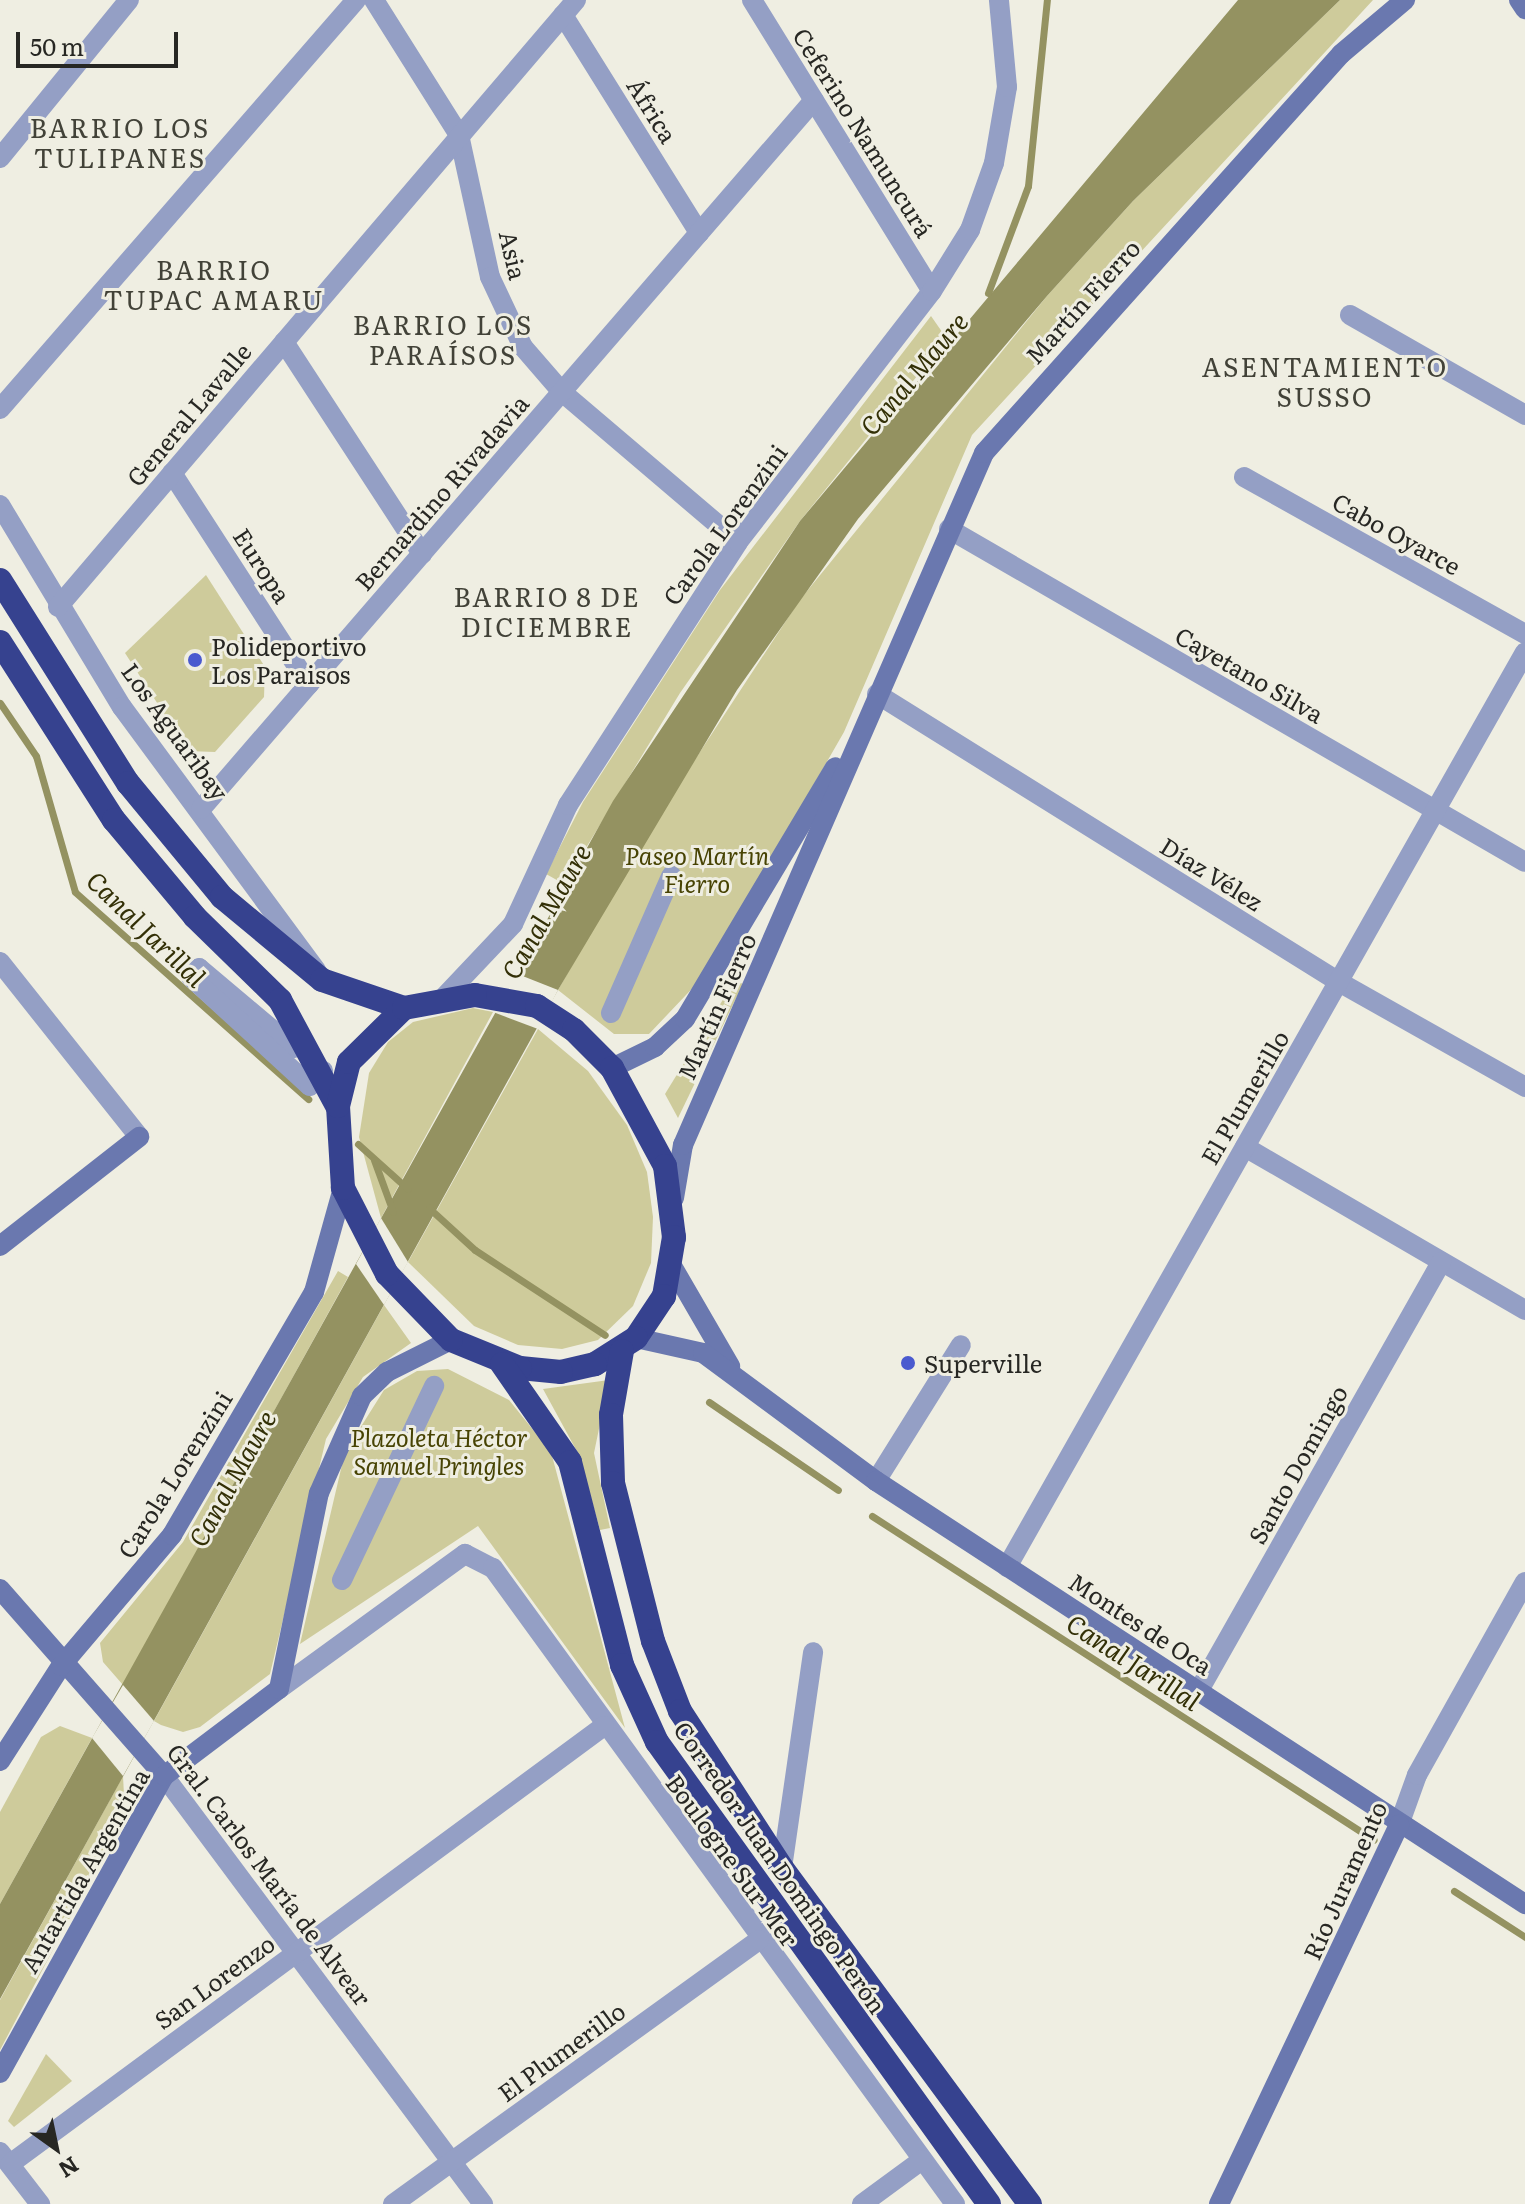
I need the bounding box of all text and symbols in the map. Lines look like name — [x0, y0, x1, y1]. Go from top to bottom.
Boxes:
scale bar — [20, 16, 182, 66]
street label: Ceferino Namuncurá — [788, 22, 940, 242]
text: 50 m — [30, 28, 84, 63]
street label: África — [622, 72, 684, 148]
district label: BARRIO LOS TULIPANES — [30, 111, 210, 172]
street label: Asia — [494, 228, 534, 282]
street label: Martín Fierro — [1019, 233, 1145, 369]
district label: BARRIO TUPAC AMARU — [104, 253, 324, 314]
water label: Canal Maure — [853, 305, 973, 441]
district label: BARRIO LOS PARAÍSOS — [353, 308, 533, 370]
street label: General Lavalle — [120, 337, 256, 491]
district label: ASENTAMIENTO SUSSO — [1202, 350, 1448, 412]
street label: Bernardino Rivadavia — [348, 388, 534, 596]
street label: Carola Lorenzini — [656, 438, 792, 610]
street label: Cabo Oyarce — [1328, 486, 1466, 580]
street label: Europa — [228, 522, 298, 608]
district label: BARRIO 8 DE DICIEMBRE — [453, 580, 641, 642]
street label: Cayetano Silva — [1171, 620, 1329, 728]
place label: Polideportivo Los Paraisos — [211, 632, 366, 688]
marker: Polideportivo Los Paraisos — [186, 651, 204, 669]
street label: Los Aguaribay — [117, 657, 235, 805]
street label: Díaz Vélez — [1156, 830, 1268, 916]
water label: Canal Maure — [494, 838, 596, 984]
park label: Paseo Martín Fierro — [625, 841, 769, 897]
water label: Canal Jarillal — [81, 864, 213, 992]
street label: Martín Fierro — [671, 928, 761, 1084]
street label: El Plumerillo — [1194, 1025, 1294, 1169]
place label: Superville — [924, 1349, 1042, 1377]
marker: Superville — [899, 1354, 917, 1372]
street label: Santo Domingo — [1242, 1380, 1352, 1548]
street label: Carola Lorenzini — [111, 1385, 237, 1563]
water label: Canal Maure — [181, 1405, 281, 1551]
park label: Plazoleta Héctor Samuel Pringles — [350, 1423, 528, 1479]
street label: Montes de Oca — [1064, 1566, 1218, 1680]
water label: Canal Jarillal — [1061, 1606, 1207, 1716]
street label: Corredor Juan Domingo Perón — [669, 1715, 893, 2019]
street label: Gral. Carlos María de Alvear — [162, 1737, 378, 2011]
street label: Antartida Argentina — [14, 1763, 154, 1977]
street label: Boulogne Sur Mer — [661, 1768, 805, 1952]
street label: Río Juramento — [1296, 1796, 1392, 1964]
street label: San Lorenzo — [148, 1928, 280, 2034]
street label: El Plumerillo — [492, 1995, 630, 2107]
north arrow — [16, 2108, 96, 2188]
text: N — [53, 2150, 86, 2187]

